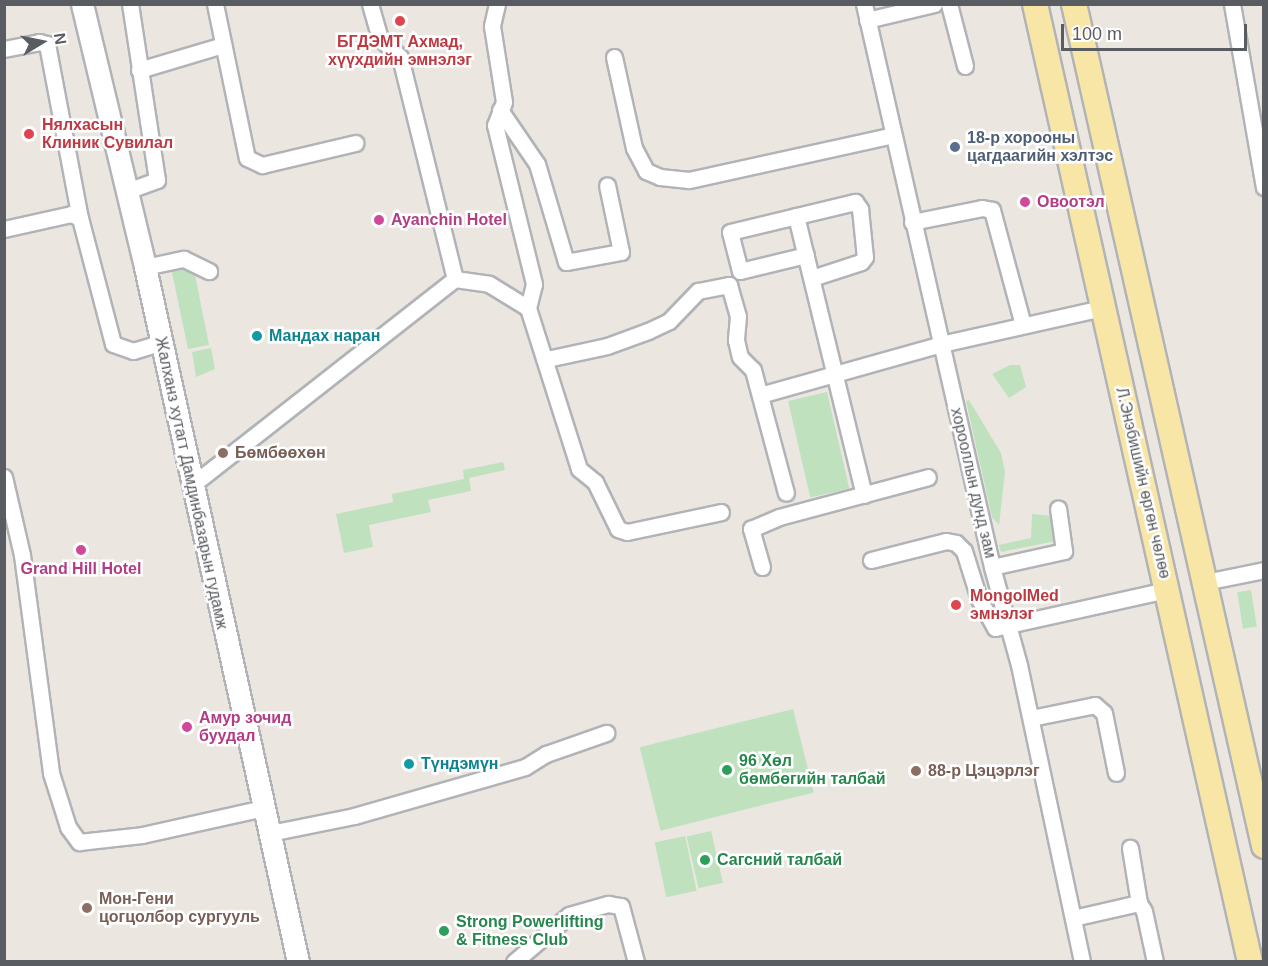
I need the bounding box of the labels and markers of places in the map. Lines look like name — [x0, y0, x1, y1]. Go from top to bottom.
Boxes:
marker: БГДЭМТ Ахмад, хүүхдийн эмнэлэг — [391, 12, 409, 30]
place label: БГДЭМТ Ахмад, хүүхдийн эмнэлэг — [328, 32, 472, 70]
place label: Нялхасын Клиник Сувилал — [42, 115, 173, 153]
marker: Нялхасын Клиник Сувилал — [20, 125, 38, 143]
place label: 18-р хорооны цагдаагийн хэлтэс — [967, 128, 1113, 166]
marker: 18-р хорооны цагдаагийн хэлтэс — [948, 140, 962, 154]
place label: Овоотэл — [1037, 192, 1105, 212]
marker: Овоотэл — [1018, 195, 1032, 209]
place label: Ayanchin Hotel — [391, 210, 507, 230]
marker: Ayanchin Hotel — [372, 213, 386, 227]
place label: Мандах наран — [269, 326, 380, 346]
marker: Мандах наран — [250, 329, 264, 343]
place label: Бөмбөөхөн — [235, 443, 326, 463]
marker: Бөмбөөхөн — [216, 446, 230, 460]
marker: Grand Hill Hotel — [74, 543, 88, 557]
place label: Grand Hill Hotel — [21, 559, 141, 579]
place label: MongolMed эмнэлэг — [970, 586, 1059, 624]
marker: MongolMed эмнэлэг — [947, 596, 965, 614]
place label: Амур зочид буудал — [199, 708, 291, 746]
marker: Амур зочид буудал — [180, 720, 194, 734]
place label: 96 Хөл бөмбөгийн талбай — [739, 751, 886, 789]
place label: Түндэмүн — [421, 754, 499, 774]
marker: Түндэмүн — [402, 757, 416, 771]
place label: 88-р Цэцэрлэг — [928, 761, 1040, 781]
marker: 96 Хөл бөмбөгийн талбай — [720, 763, 734, 777]
marker: 88-р Цэцэрлэг — [909, 764, 923, 778]
place label: Сагсний талбай — [717, 850, 842, 870]
marker: Сагсний талбай — [698, 853, 712, 867]
place label: Мон-Гени цогцолбор сургууль — [99, 889, 260, 927]
marker: Мон-Гени цогцолбор сургууль — [80, 901, 94, 915]
place label: Strong Powerlifting & Fitness Club — [456, 912, 604, 950]
marker: Strong Powerlifting & Fitness Club — [437, 924, 451, 938]

